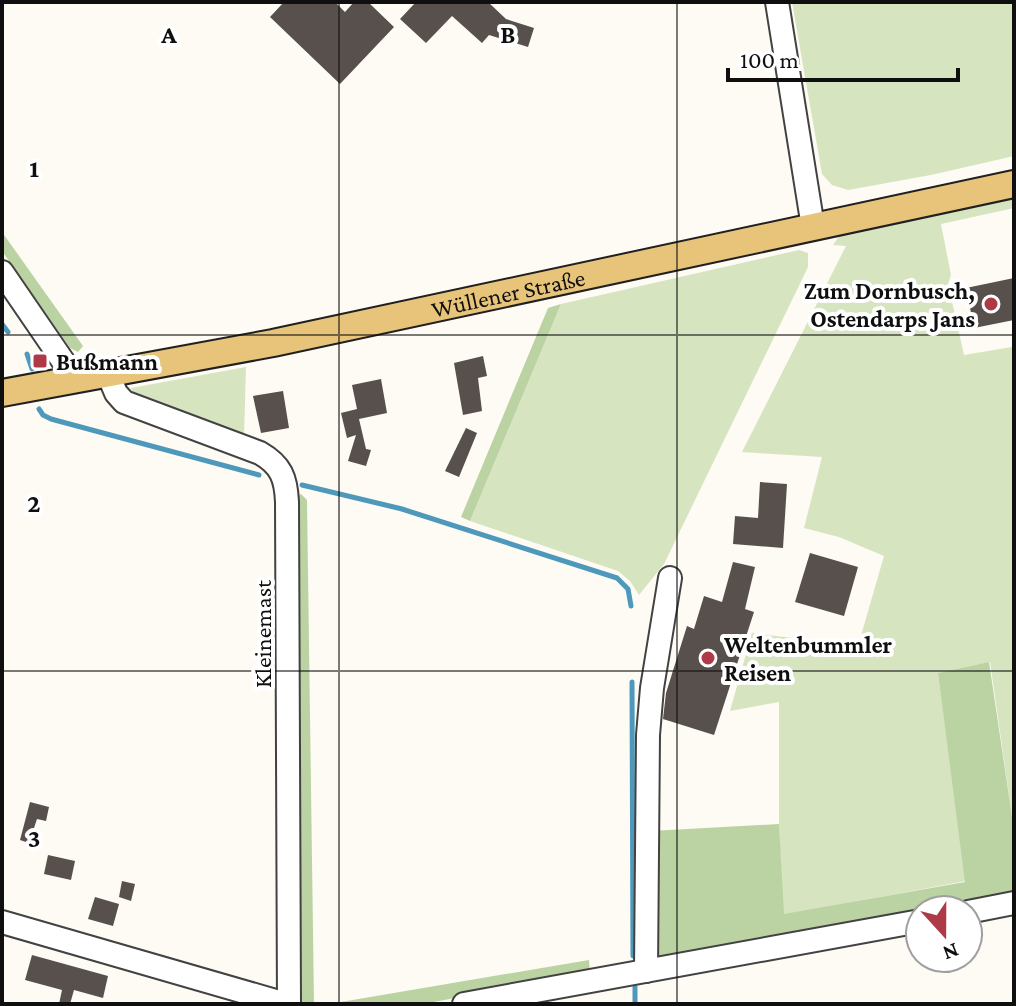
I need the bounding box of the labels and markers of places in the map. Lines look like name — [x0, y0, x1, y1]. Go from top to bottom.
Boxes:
place label: Zum Dornbusch, Ostendarps Jans — [804, 277, 975, 332]
marker: Zum Dornbusch, Ostendarps Jans — [982, 295, 1000, 313]
place label: Bußmann — [56, 348, 158, 375]
marker: Bußmann — [31, 352, 49, 370]
place label: Weltenbummler Reisen — [723, 631, 893, 686]
marker: Weltenbummler Reisen — [699, 649, 717, 667]

